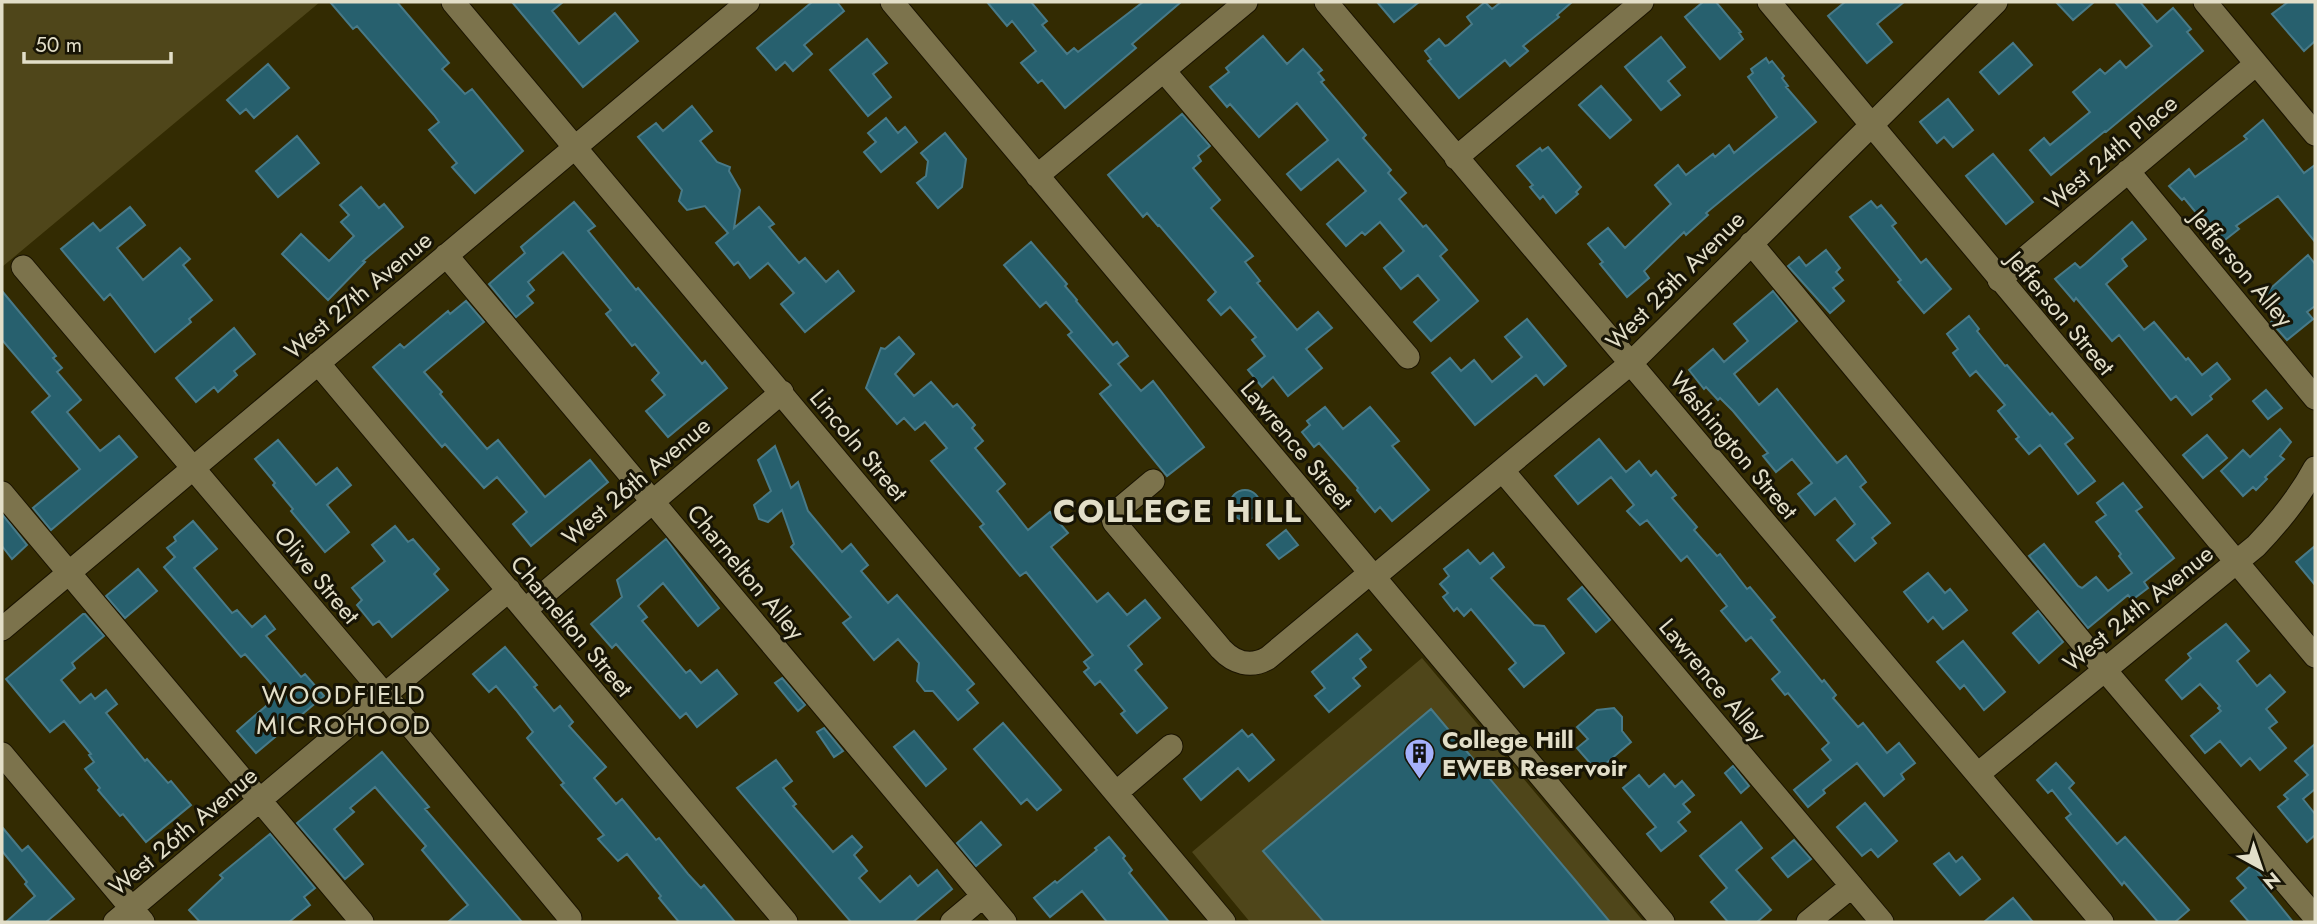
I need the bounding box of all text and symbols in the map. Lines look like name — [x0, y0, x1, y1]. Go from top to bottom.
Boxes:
scale bar — [24, 21, 172, 65]
text: 50 m — [35, 30, 82, 60]
street label: West 24th Place — [2037, 86, 2185, 218]
street label: Jefferson Alley — [2180, 199, 2302, 335]
street label: West 25th Avenue — [1597, 202, 1753, 358]
street label: West 27th Avenue — [276, 223, 440, 367]
street label: Jefferson Street — [1997, 241, 2124, 383]
street label: Washington Street — [1662, 363, 1807, 527]
street label: Lawrence Street — [1232, 373, 1362, 518]
street label: Lincoln Street — [802, 381, 917, 509]
street label: West 26th Avenue — [554, 408, 718, 554]
district label: COLLEGE HILL — [1053, 488, 1303, 534]
street label: Charnelton Alley — [679, 497, 813, 648]
street label: Olive Street — [266, 519, 368, 632]
street label: West 24th Avenue — [2055, 536, 2221, 680]
street label: Charnelton Street — [502, 548, 642, 705]
street label: Lawrence Alley — [1651, 611, 1775, 750]
district label: WOODFIELD MICROHOOD — [256, 676, 432, 744]
place label: College Hill EWEB Reservoir — [1442, 722, 1627, 785]
building icon: College Hill EWEB Reservoir — [1402, 736, 1436, 780]
street label: West 26th Avenue — [101, 758, 265, 904]
north arrow — [2226, 833, 2296, 903]
text: N — [2257, 865, 2286, 896]

